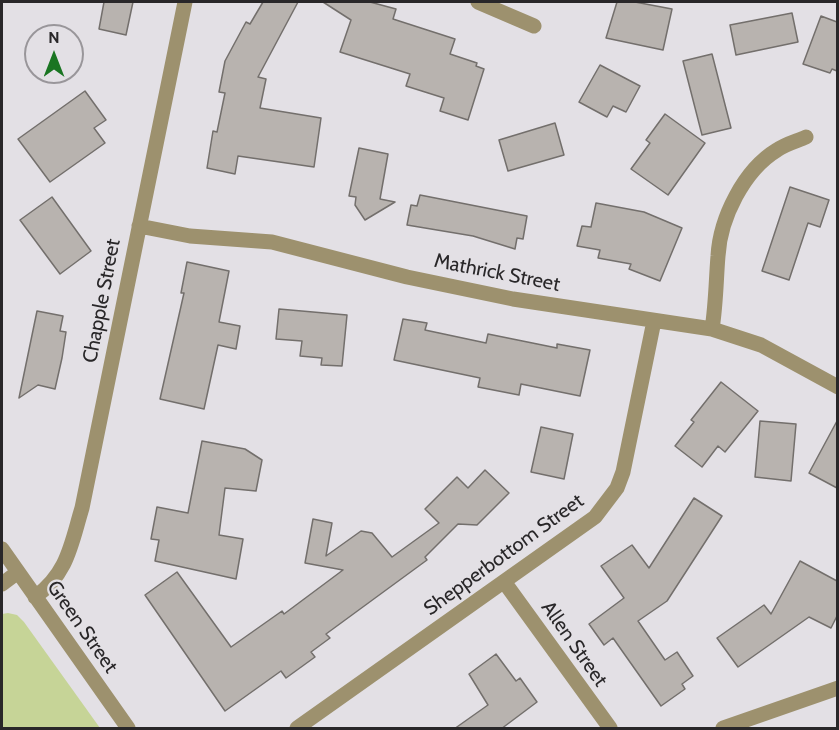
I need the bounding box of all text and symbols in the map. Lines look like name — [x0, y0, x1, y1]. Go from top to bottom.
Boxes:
north arrow — [24, 24, 84, 84]
text: N — [48, 28, 60, 47]
street label: Chapple Street — [78, 237, 126, 365]
street label: Mathrick Street — [432, 249, 562, 297]
street label: Shepperbottom Street — [420, 489, 588, 621]
street label: Green Street — [42, 576, 122, 678]
street label: Allen Street — [536, 597, 612, 691]

